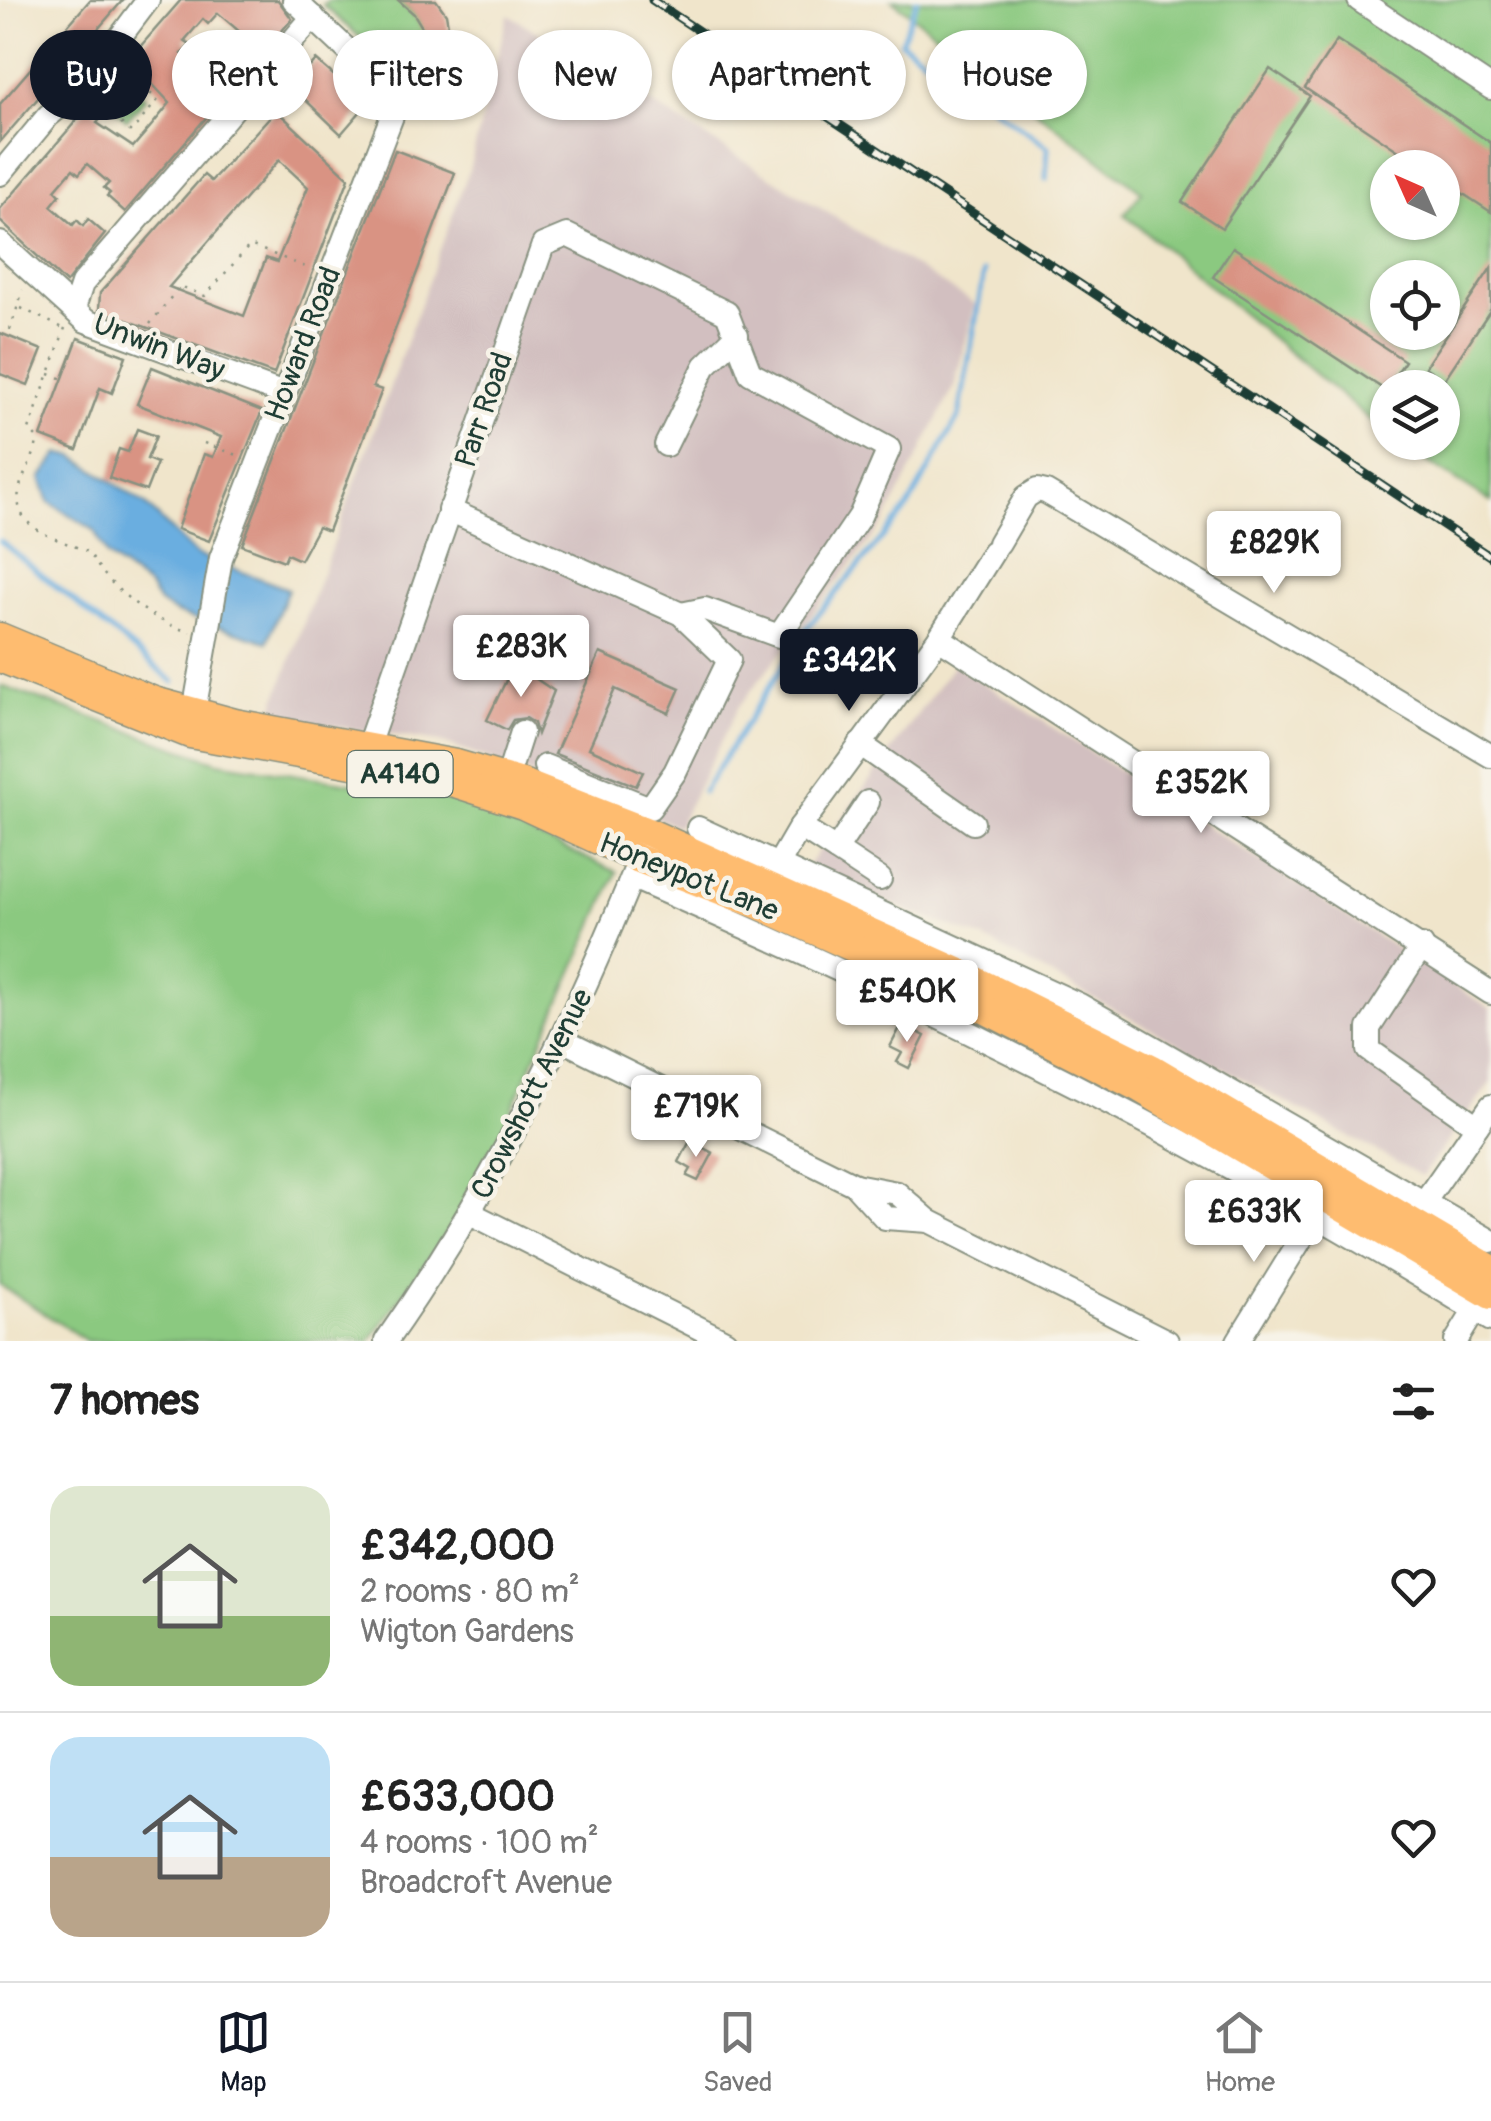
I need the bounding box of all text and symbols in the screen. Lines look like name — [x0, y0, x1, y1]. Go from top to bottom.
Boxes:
chip: Buy — [30, 30, 152, 120]
chip: Rent — [172, 30, 313, 120]
chip: Filters — [333, 30, 498, 120]
chip: New — [518, 30, 652, 120]
chip: Apartment — [672, 30, 906, 120]
chip: House — [926, 30, 1087, 120]
north arrow — [1370, 150, 1460, 240]
map controls — [1370, 150, 1460, 460]
button: locate — [1370, 260, 1460, 350]
street label: Howard Road — [257, 262, 349, 426]
street label: Unwin Way — [88, 305, 230, 389]
street label: Parr Road — [447, 348, 521, 472]
button: layers — [1370, 370, 1460, 460]
pin: £829K — [1204, 511, 1344, 596]
text: £829K — [1229, 523, 1319, 563]
pin: £283K — [451, 615, 591, 700]
text: £283K — [475, 627, 567, 667]
pin: £342K — [779, 629, 919, 714]
text: £342K — [802, 641, 896, 681]
road number: A4140 — [348, 751, 452, 797]
pin: £352K — [1131, 751, 1271, 836]
text: £352K — [1155, 763, 1247, 803]
street label: Honeypot Lane — [594, 824, 784, 930]
pin: £540K — [837, 960, 977, 1045]
text: £540K — [858, 972, 956, 1012]
street label: Crowshott Avenue — [463, 982, 601, 1205]
pin: £719K — [626, 1075, 766, 1160]
text: £719K — [653, 1087, 739, 1127]
pin: £633K — [1184, 1180, 1324, 1265]
text: £633K — [1207, 1192, 1301, 1232]
icon: filters — [1386, 1374, 1441, 1429]
text: 7 homes — [50, 1375, 199, 1427]
text: £342,000 — [360, 1520, 555, 1572]
icon: home — [130, 1526, 250, 1646]
icon: heart — [1386, 1559, 1441, 1614]
text: 2 rooms · 80 m² — [360, 1572, 580, 1612]
text: Wigton Gardens — [360, 1612, 574, 1652]
text: £633,000 — [360, 1771, 555, 1823]
icon: home — [130, 1777, 250, 1897]
icon: heart — [1386, 1810, 1441, 1865]
text: 4 rooms · 100 m² — [360, 1823, 599, 1863]
text: Broadcroft Avenue — [360, 1863, 612, 1903]
tab: Map — [216, 2005, 271, 2100]
tab: Saved — [703, 2005, 772, 2100]
tab: Home — [1204, 2005, 1275, 2100]

